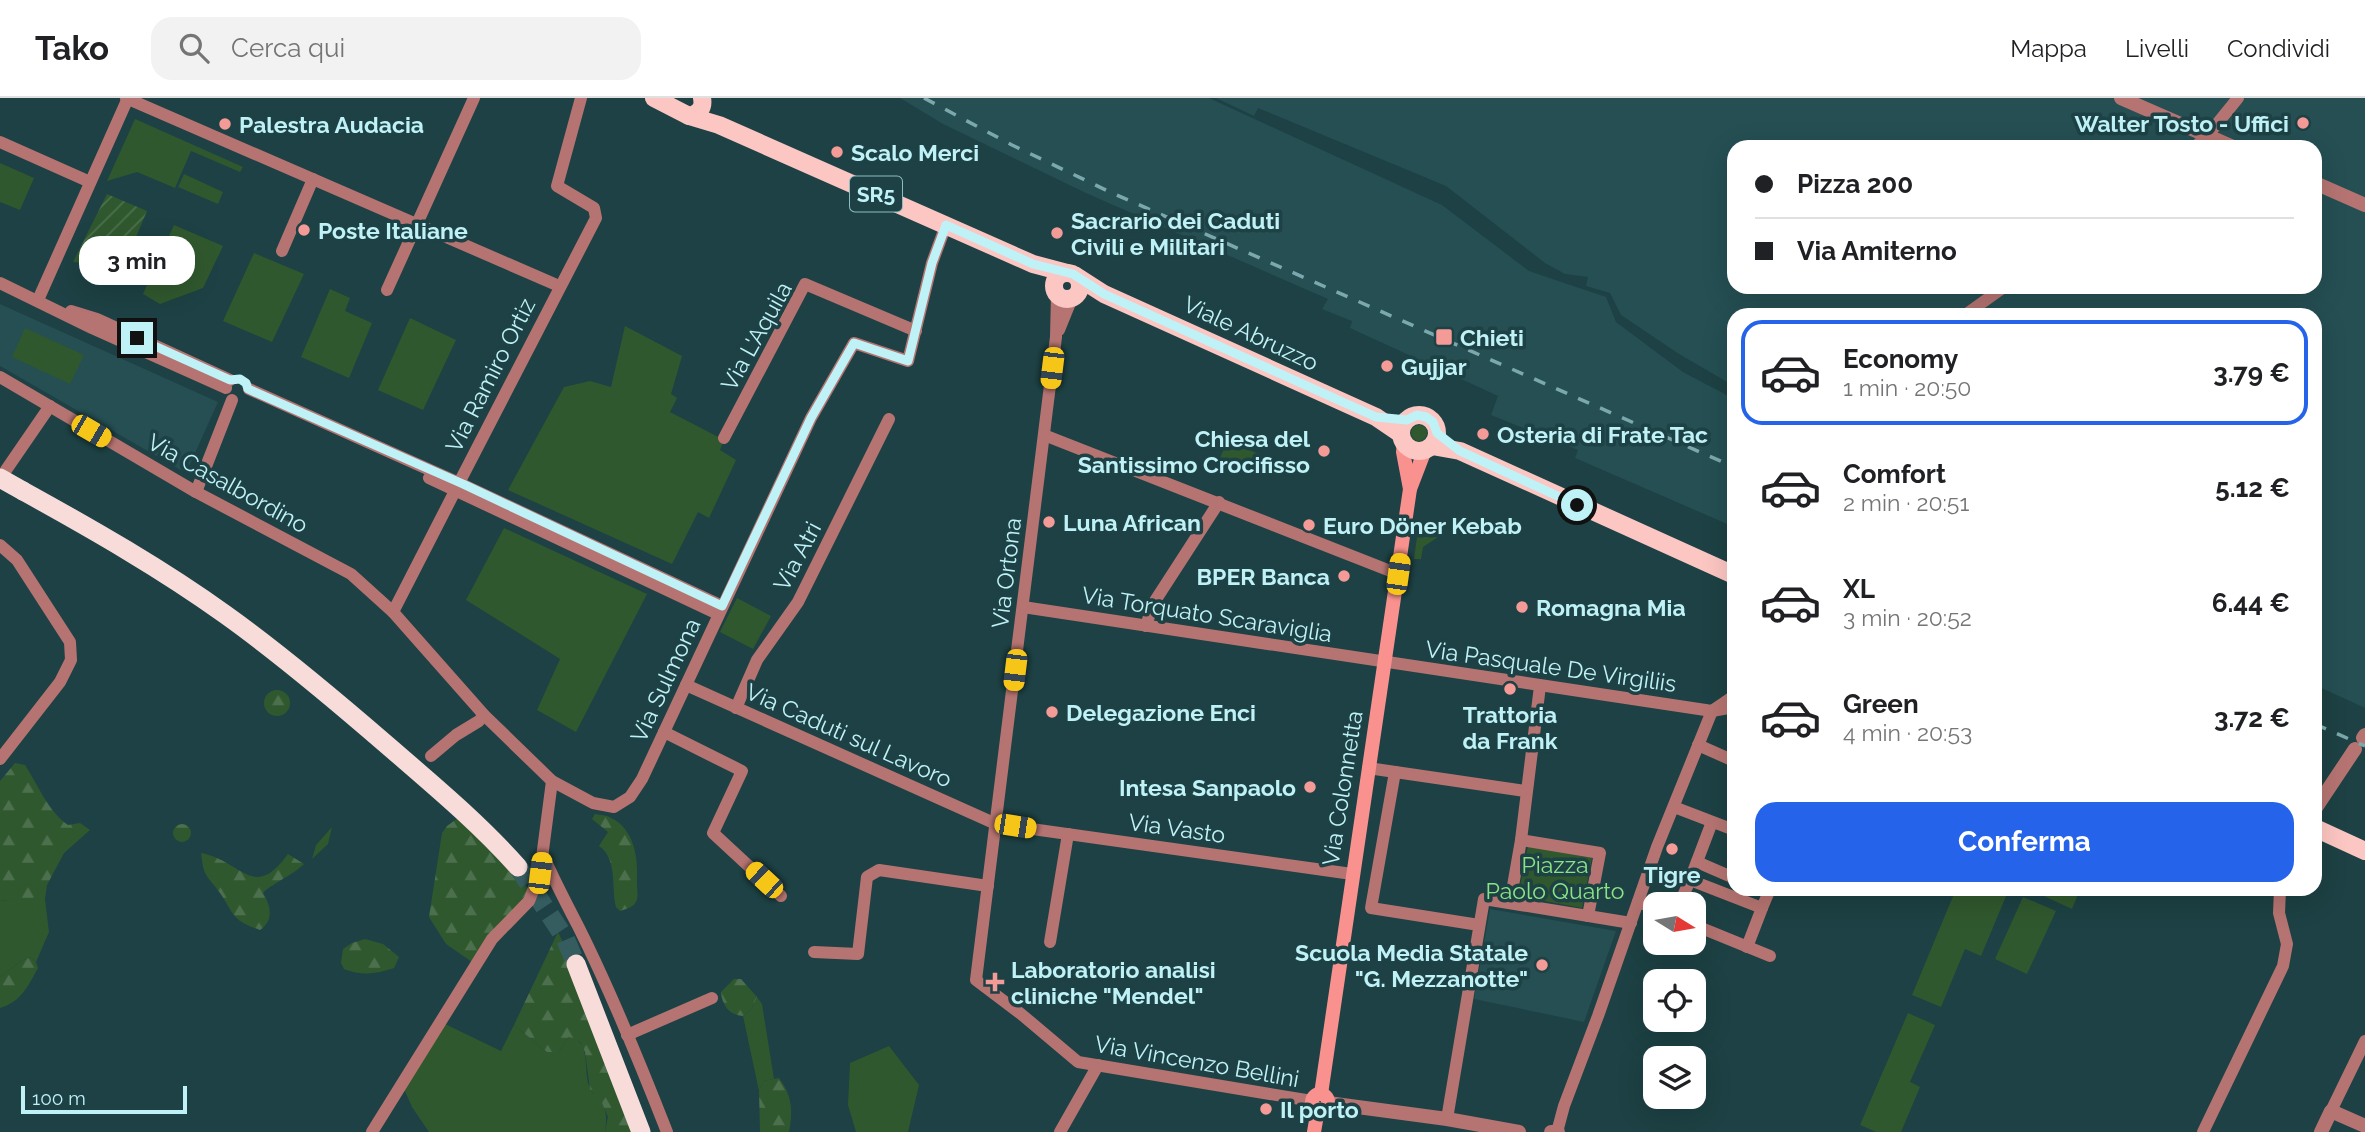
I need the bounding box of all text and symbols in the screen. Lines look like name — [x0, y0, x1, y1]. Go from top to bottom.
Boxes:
search box — [151, 17, 641, 80]
text: Tako — [35, 29, 109, 68]
icon: search — [175, 29, 213, 67]
text: Cerca qui — [231, 33, 345, 63]
text: Mappa — [2010, 34, 2087, 63]
text: Livelli — [2125, 34, 2189, 63]
text: Condividi — [2227, 34, 2330, 63]
place label: Walter Tosto - Uffici — [2075, 110, 2289, 137]
place label: Palestra Audacia — [239, 111, 424, 138]
marker: Walter Tosto - Uffici — [2295, 115, 2311, 131]
marker: Palestra Audacia — [217, 116, 233, 132]
place label: Scalo Merci — [851, 139, 979, 166]
marker: Scalo Merci — [829, 144, 845, 160]
text: Pizza 200 — [1797, 169, 1913, 199]
road number: SR5 — [850, 176, 902, 212]
place label: Sacrario dei Caduti Civili e Militari — [1071, 207, 1280, 260]
place label: Poste Italiane — [318, 217, 468, 244]
marker: Poste Italiane — [296, 222, 312, 238]
marker: Sacrario dei Caduti Civili e Militari — [1049, 225, 1065, 241]
callout: 3 min — [79, 236, 195, 286]
text: Via Amiterno — [1797, 236, 1957, 266]
text: 3 min — [107, 247, 167, 274]
street label: Via L'Aquila — [715, 277, 797, 395]
street label: Viale Abruzzo — [1179, 290, 1323, 376]
street label: Via Ramiro Ortiz — [440, 294, 540, 456]
route end — [121, 322, 153, 354]
place label: Chieti — [1460, 324, 1524, 351]
marker: Chieti — [1434, 327, 1454, 347]
icon: car — [1759, 341, 1822, 404]
text: Economy — [1843, 344, 1958, 374]
car — [1040, 346, 1065, 390]
place label: Gujjar — [1401, 353, 1467, 380]
marker: Gujjar — [1379, 358, 1395, 374]
text: 3.79 € — [2213, 358, 2290, 388]
text: 1 min · 20:50 — [1843, 374, 1971, 401]
car — [68, 411, 115, 451]
place label: Osteria di Frate Tac — [1497, 421, 1708, 448]
place label: Chiesa del Santissimo Crocifisso — [1078, 425, 1311, 478]
marker: Osteria di Frate Tac — [1475, 426, 1491, 442]
street label: Via Casalbordino — [143, 428, 313, 538]
marker: Chiesa del Santissimo Crocifisso — [1316, 443, 1332, 459]
icon: car — [1759, 456, 1822, 519]
text: Comfort — [1843, 459, 1946, 489]
text: 5.12 € — [2215, 473, 2290, 503]
route start — [1561, 489, 1593, 521]
text: 2 min · 20:51 — [1843, 489, 1969, 516]
place label: Luna African — [1063, 509, 1201, 536]
place label: Euro Döner Kebab — [1323, 512, 1522, 539]
marker: Luna African — [1041, 514, 1057, 530]
street label: Via Ortona — [986, 516, 1026, 630]
street label: Via Atri — [768, 517, 826, 595]
marker: Euro Döner Kebab — [1301, 517, 1317, 533]
car — [1385, 552, 1412, 596]
place label: BPER Banca — [1196, 563, 1330, 590]
marker: BPER Banca — [1336, 568, 1352, 584]
icon: car — [1759, 571, 1822, 634]
text: XL — [1843, 574, 1875, 604]
street label: Via Torquato Scaraviglia — [1080, 581, 1334, 647]
text: 6.44 € — [2212, 588, 2290, 618]
place label: Romagna Mia — [1536, 594, 1686, 621]
marker: Romagna Mia — [1514, 599, 1530, 615]
text: 3 min · 20:52 — [1843, 604, 1972, 631]
street label: Via Sulmona — [625, 614, 705, 746]
street label: Via Pasquale De Virgiliis — [1424, 635, 1678, 697]
car — [1003, 648, 1028, 692]
street label: Via Caduti sul Lavoro — [742, 677, 956, 793]
marker: Trattoria da Frank — [1502, 681, 1518, 697]
icon: car — [1759, 686, 1822, 749]
text: Green — [1843, 689, 1919, 719]
place label: Delegazione Enci — [1066, 699, 1256, 726]
place label: Trattoria da Frank — [1463, 701, 1558, 754]
text: 3.72 € — [2214, 703, 2290, 733]
marker: Delegazione Enci — [1044, 704, 1060, 720]
street label: Via Colonnetta — [1316, 709, 1368, 867]
text: 4 min · 20:53 — [1843, 719, 1972, 746]
place label: Intesa Sanpaolo — [1119, 774, 1296, 801]
marker: Intesa Sanpaolo — [1302, 779, 1318, 795]
button: Conferma — [1755, 802, 2294, 882]
street label: Via Vasto — [1127, 808, 1227, 848]
car — [993, 812, 1038, 840]
marker: Tigre — [1664, 841, 1680, 857]
car — [528, 851, 553, 895]
park label: Piazza Paolo Quarto — [1486, 851, 1624, 904]
car — [742, 858, 787, 902]
place label: Tigre — [1643, 861, 1701, 888]
north arrow — [1643, 892, 1706, 956]
map controls — [1643, 892, 1706, 1109]
place label: Scuola Media Statale "G. Mezzanotte" — [1295, 939, 1528, 992]
place label: Laboratorio analisi cliniche "Mendel" — [1011, 956, 1216, 1009]
marker: Scuola Media Statale "G. Mezzanotte" — [1534, 957, 1550, 973]
button: locate — [1643, 969, 1706, 1032]
marker: Laboratorio analisi cliniche "Mendel" — [985, 972, 1005, 992]
street label: Via Vincenzo Bellini — [1093, 1030, 1301, 1092]
button: layers — [1643, 1046, 1706, 1109]
scale bar — [21, 1083, 187, 1115]
text: 100 m — [32, 1087, 86, 1109]
place label: Il porto — [1280, 1096, 1359, 1123]
marker: Il porto — [1258, 1101, 1274, 1117]

